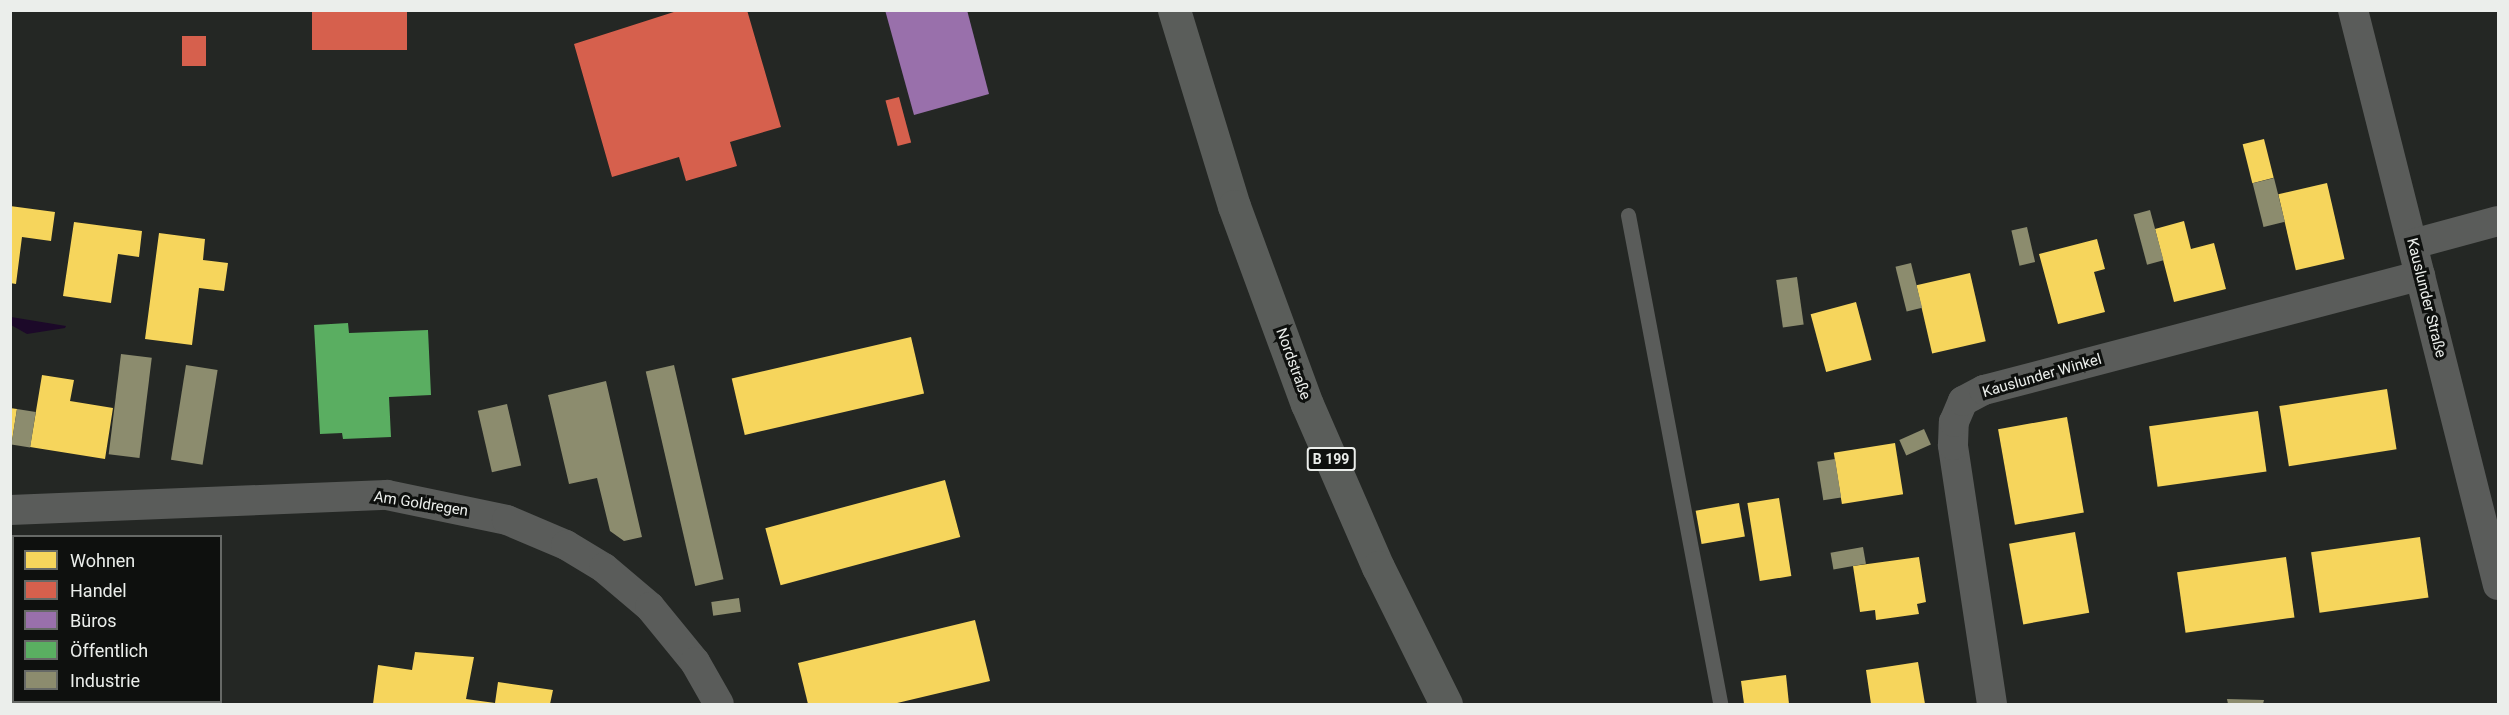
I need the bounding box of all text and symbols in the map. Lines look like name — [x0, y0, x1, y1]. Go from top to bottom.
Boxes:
street label: Kauslunder Straße — [2402, 236, 2450, 360]
street label: Nordstraße — [1272, 326, 1314, 402]
street label: Kauslunder Winkel — [1980, 350, 2104, 402]
road number: B 199 — [1306, 448, 1356, 470]
street label: Am Goldregen — [373, 488, 469, 520]
legend — [12, 535, 222, 703]
text: Wohnen — [70, 550, 135, 571]
text: Handel — [70, 580, 127, 601]
text: Büros — [70, 610, 117, 631]
text: Öffentlich — [70, 640, 148, 661]
text: Industrie — [70, 670, 140, 691]

